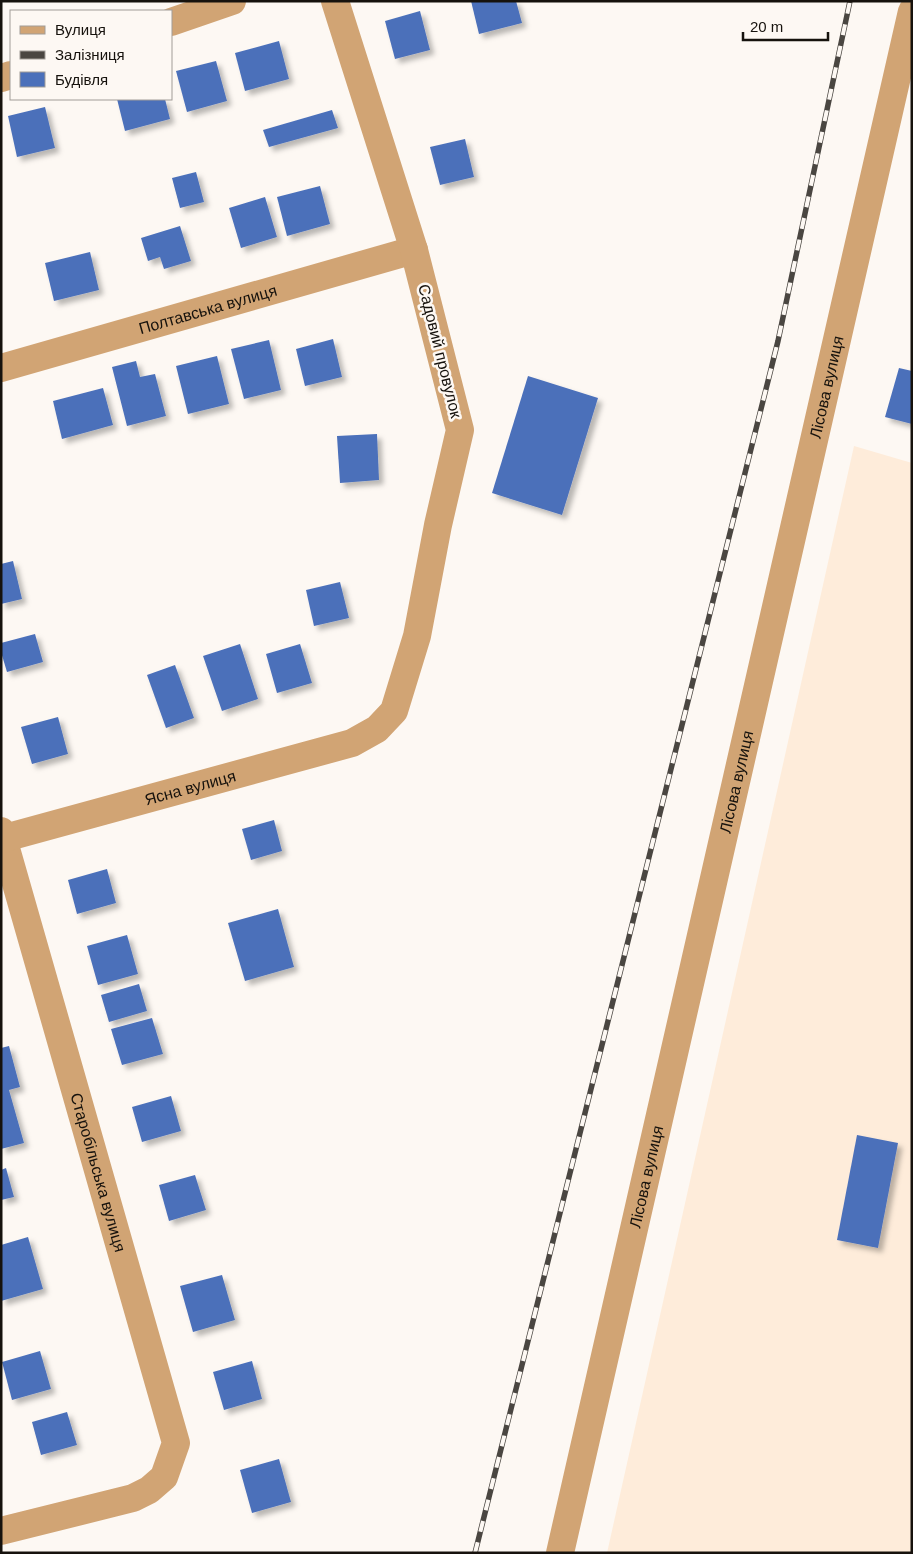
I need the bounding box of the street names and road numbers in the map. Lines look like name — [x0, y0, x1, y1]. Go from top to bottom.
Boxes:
street label: Полтавська вулиця — [137, 281, 279, 337]
street label: Садовий провулок — [415, 282, 465, 421]
street label: Лісова вулиця — [806, 334, 846, 440]
street label: Лісова вулиця — [716, 729, 756, 835]
street label: Ясна вулиця — [143, 767, 237, 808]
street label: Старобільська вулиця — [68, 1091, 129, 1254]
street label: Лісова вулиця — [626, 1124, 666, 1230]

